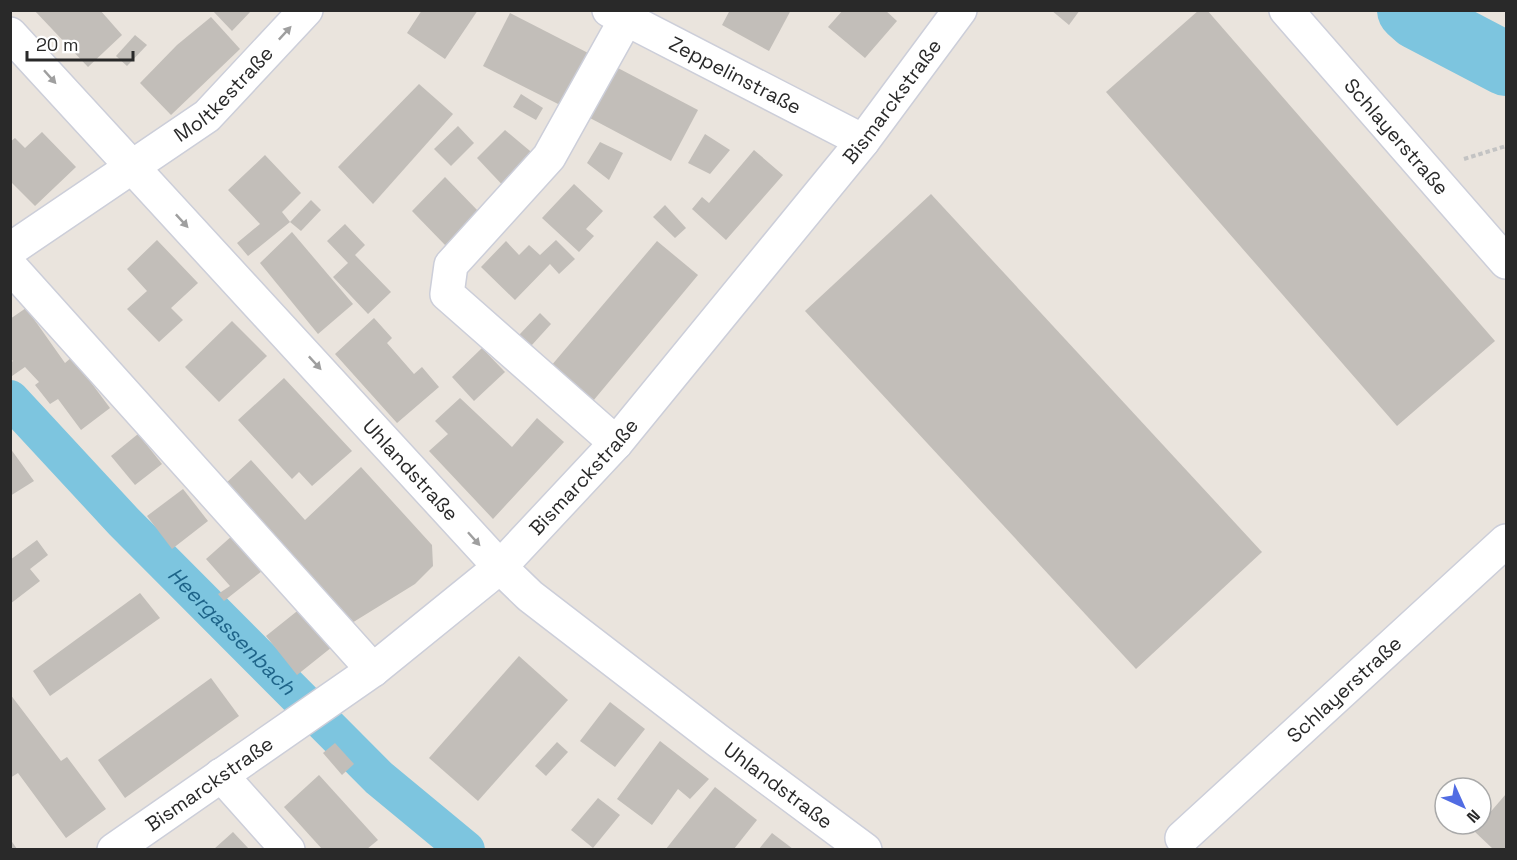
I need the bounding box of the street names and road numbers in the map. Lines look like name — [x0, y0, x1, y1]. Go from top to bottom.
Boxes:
street label: Zeppelinstraße — [665, 30, 806, 120]
street label: Bismarckstraße — [837, 34, 947, 169]
street label: Moltkestraße — [169, 40, 279, 148]
street label: Schlayerstraße — [1338, 73, 1455, 200]
street label: Uhlandstraße — [357, 413, 464, 526]
street label: Bismarckstraße — [523, 413, 644, 541]
street label: Schlayerstraße — [1281, 630, 1407, 748]
street label: Bismarckstraße — [140, 730, 278, 837]
street label: Uhlandstraße — [718, 736, 838, 835]

